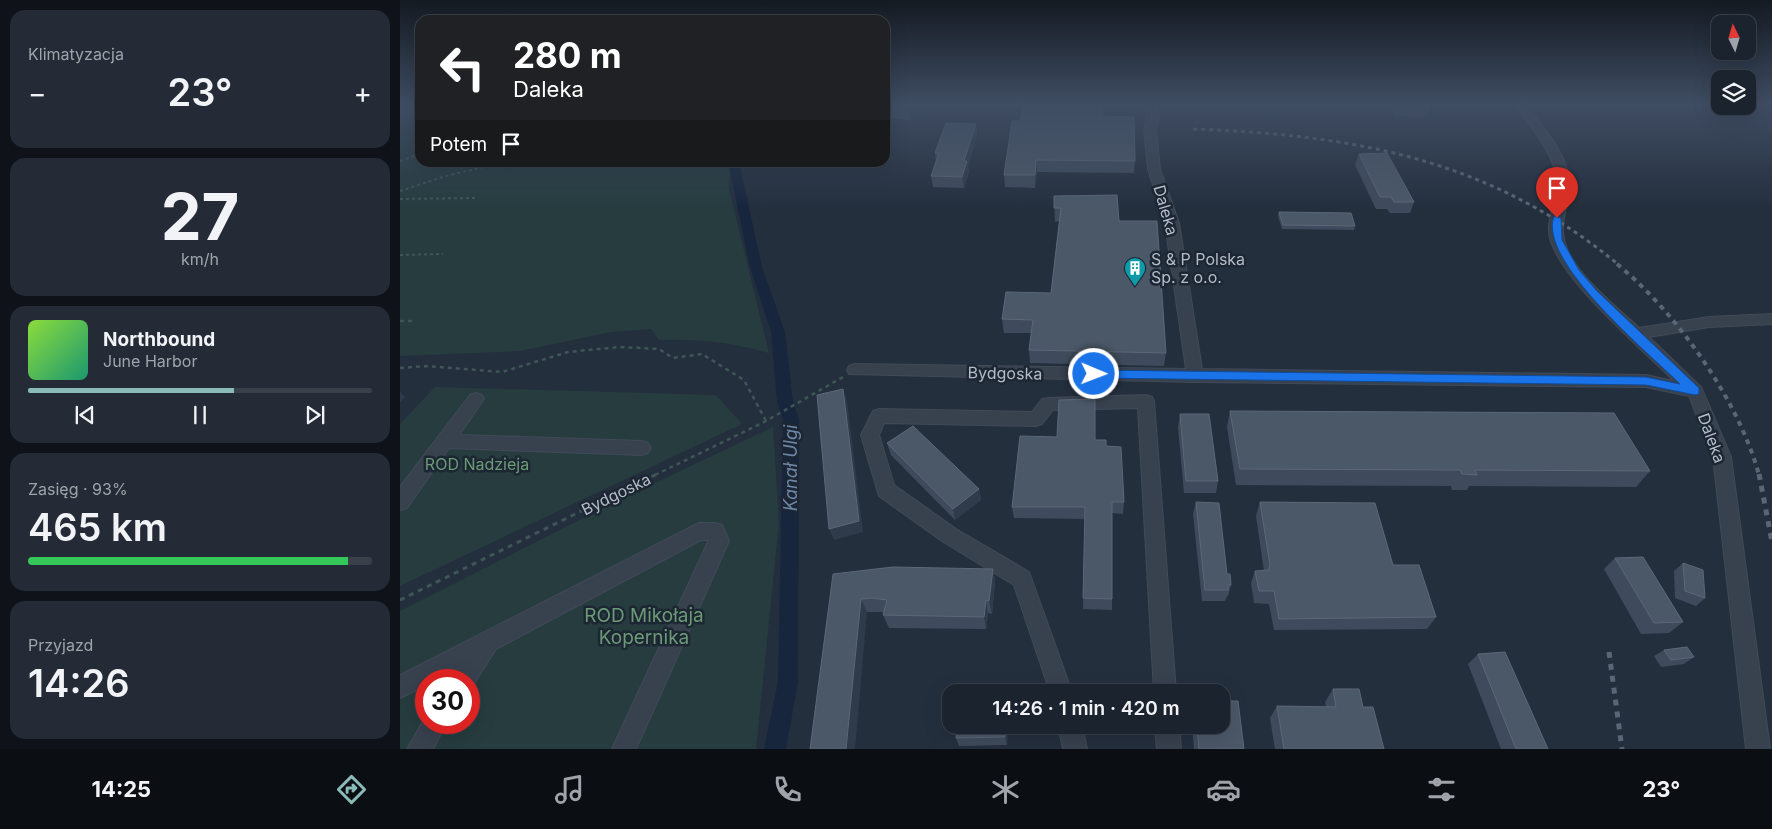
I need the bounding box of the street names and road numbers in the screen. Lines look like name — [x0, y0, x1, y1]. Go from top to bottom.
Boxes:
street label: Daleka — [1149, 182, 1183, 238]
street label: Bydgoska — [968, 362, 1042, 384]
street label: Daleka — [1694, 410, 1730, 466]
street label: Bydgoska — [578, 469, 654, 519]

